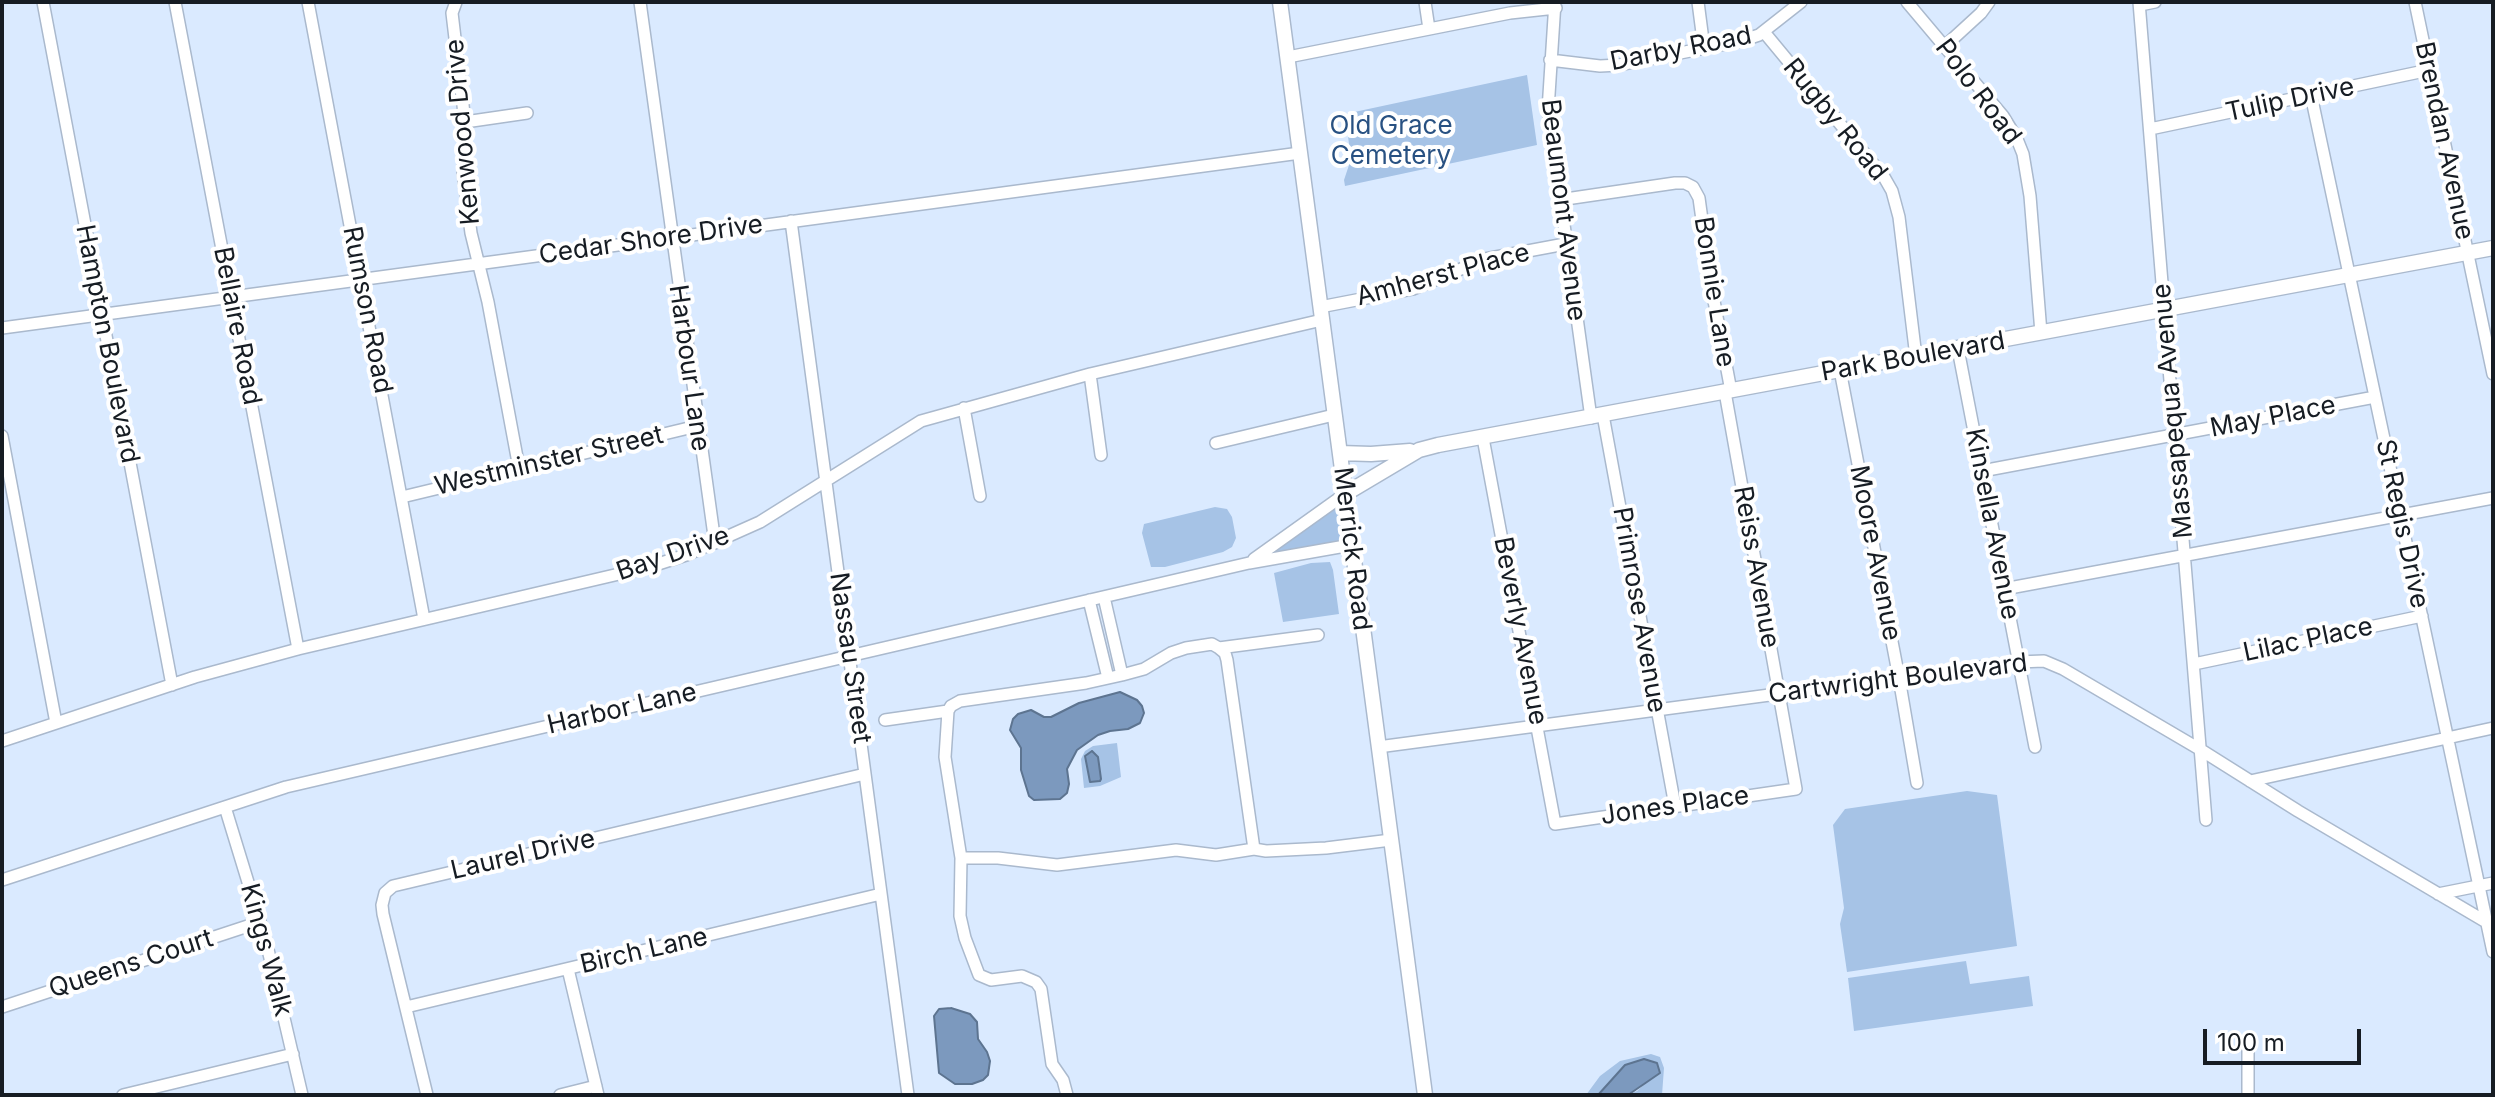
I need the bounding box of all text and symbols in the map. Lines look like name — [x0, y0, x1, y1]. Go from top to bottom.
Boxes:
street label: Darby Road — [1608, 20, 1754, 78]
street label: Polo Road — [1928, 33, 2028, 151]
street label: Kenwood Drive — [439, 38, 487, 226]
street label: Brendan Avenue — [2408, 39, 2480, 243]
street label: Rugby Road — [1776, 53, 1894, 187]
street label: Tulip Drive — [2223, 71, 2357, 129]
street label: Beaumont Avenue — [1534, 97, 1592, 323]
park label: Old Grace Cemetery — [1329, 110, 1453, 172]
street label: Cedar Shore Drive — [537, 209, 765, 271]
street label: Bonnie Lane — [1687, 215, 1741, 369]
street label: Hampton Boulevard — [69, 222, 145, 466]
street label: Rumson Road — [336, 224, 398, 396]
street label: Amherst Place — [1353, 237, 1533, 313]
street label: Bellaire Road — [206, 244, 268, 408]
street label: Massapequa Avenue — [2146, 282, 2200, 540]
street label: Harbour Lane — [662, 283, 716, 453]
street label: Park Boulevard — [1819, 325, 2007, 389]
street label: May Place — [2208, 390, 2338, 444]
street label: Westminster Street — [432, 420, 666, 502]
street label: Kinsella Avenue — [1958, 426, 2026, 622]
street label: St Regis Drive — [2369, 437, 2435, 611]
street label: Moore Avenue — [1843, 463, 1907, 643]
street label: Merrick Road — [1326, 465, 1378, 633]
street label: Reiss Avenue — [1726, 484, 1786, 650]
street label: Primrose Avenue — [1606, 505, 1672, 715]
street label: Bay Drive — [612, 520, 734, 588]
street label: Beverly Avenue — [1486, 534, 1554, 728]
street label: Nassau Street — [823, 571, 877, 745]
street label: Lilac Place — [2240, 611, 2376, 669]
street label: Cartwright Boulevard — [1767, 648, 2029, 710]
street label: Harbor Lane — [544, 677, 700, 741]
street label: Jones Place — [1599, 780, 1751, 832]
street label: Laurel Drive — [448, 823, 598, 887]
street label: Kings Walk — [233, 880, 299, 1020]
street label: Birch Lane — [577, 921, 711, 981]
street label: Queens Court — [45, 923, 217, 1005]
scale bar — [2207, 1013, 2365, 1063]
text: 100 m — [2217, 1028, 2285, 1057]

